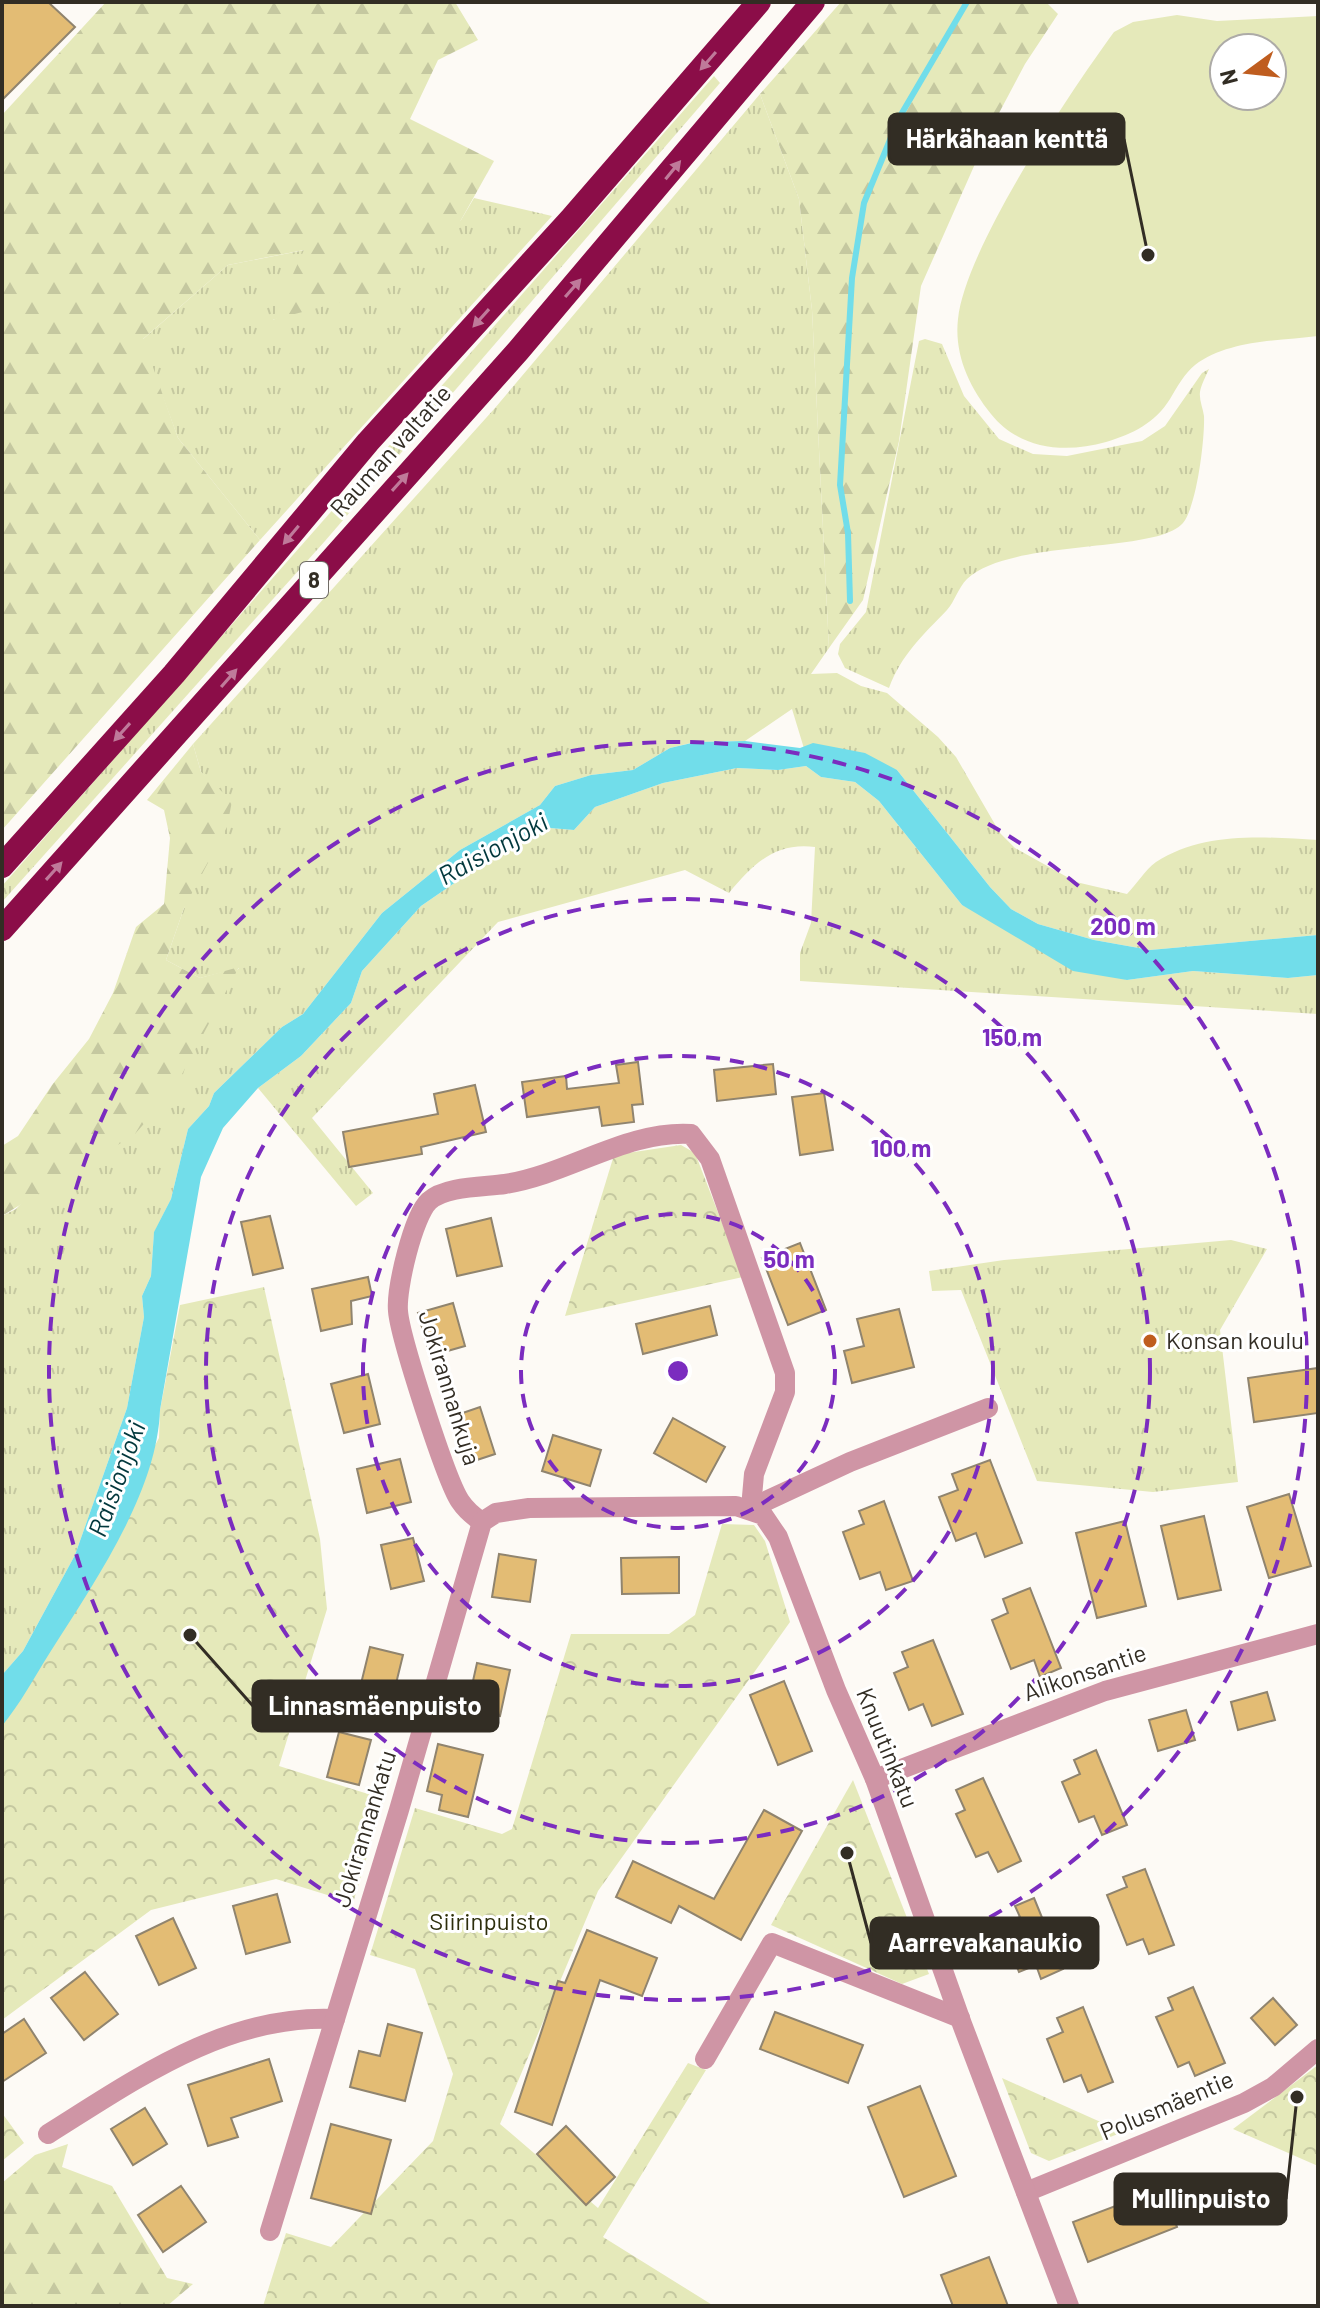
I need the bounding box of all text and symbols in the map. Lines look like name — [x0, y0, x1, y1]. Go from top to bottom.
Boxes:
north arrow — [1208, 32, 1288, 112]
one-way arrow — [700, 51, 717, 71]
text: N — [1213, 67, 1242, 88]
callout: Härkähaan kenttä — [889, 114, 1124, 164]
text: Härkähaan kenttä — [906, 122, 1108, 153]
one-way arrow — [664, 160, 681, 180]
one-way arrow — [564, 278, 581, 298]
one-way arrow — [472, 309, 490, 328]
street label: Rauman valtatie — [323, 378, 457, 522]
one-way arrow — [391, 473, 408, 493]
one-way arrow — [283, 525, 300, 545]
road number: 8 — [300, 562, 328, 598]
one-way arrow — [220, 668, 237, 688]
one-way arrow — [113, 723, 131, 742]
water label: Raisionjoki — [432, 805, 553, 890]
one-way arrow — [45, 861, 63, 880]
text: 200 m — [1090, 911, 1156, 940]
text: 150 m — [982, 1022, 1042, 1051]
text: 100 m — [871, 1133, 931, 1162]
text: 50 m — [763, 1244, 815, 1273]
street label: Jokirannankuja — [413, 1307, 488, 1468]
place label: Konsan koulu — [1166, 1325, 1304, 1354]
marker: Konsan koulu — [1141, 1332, 1159, 1350]
centre of rings — [664, 1357, 692, 1385]
water label: Raisionjoki — [80, 1416, 151, 1540]
street label: Alikonsantie — [1019, 1637, 1150, 1706]
callout: Linnasmäenpuisto — [253, 1681, 498, 1731]
street label: Knuutinkatu — [851, 1683, 926, 1812]
text: Linnasmäenpuisto — [268, 1689, 482, 1720]
street label: Jokirannankatu — [326, 1747, 401, 1911]
park label: Siirinpuisto — [429, 1906, 549, 1935]
callout: Aarrevakanaukio — [871, 1918, 1098, 1968]
text: Aarrevakanaukio — [888, 1926, 1082, 1957]
street label: Polusmäentie — [1095, 2064, 1237, 2146]
callout: Mullinpuisto — [1115, 2174, 1286, 2224]
text: Mullinpuisto — [1131, 2182, 1271, 2213]

